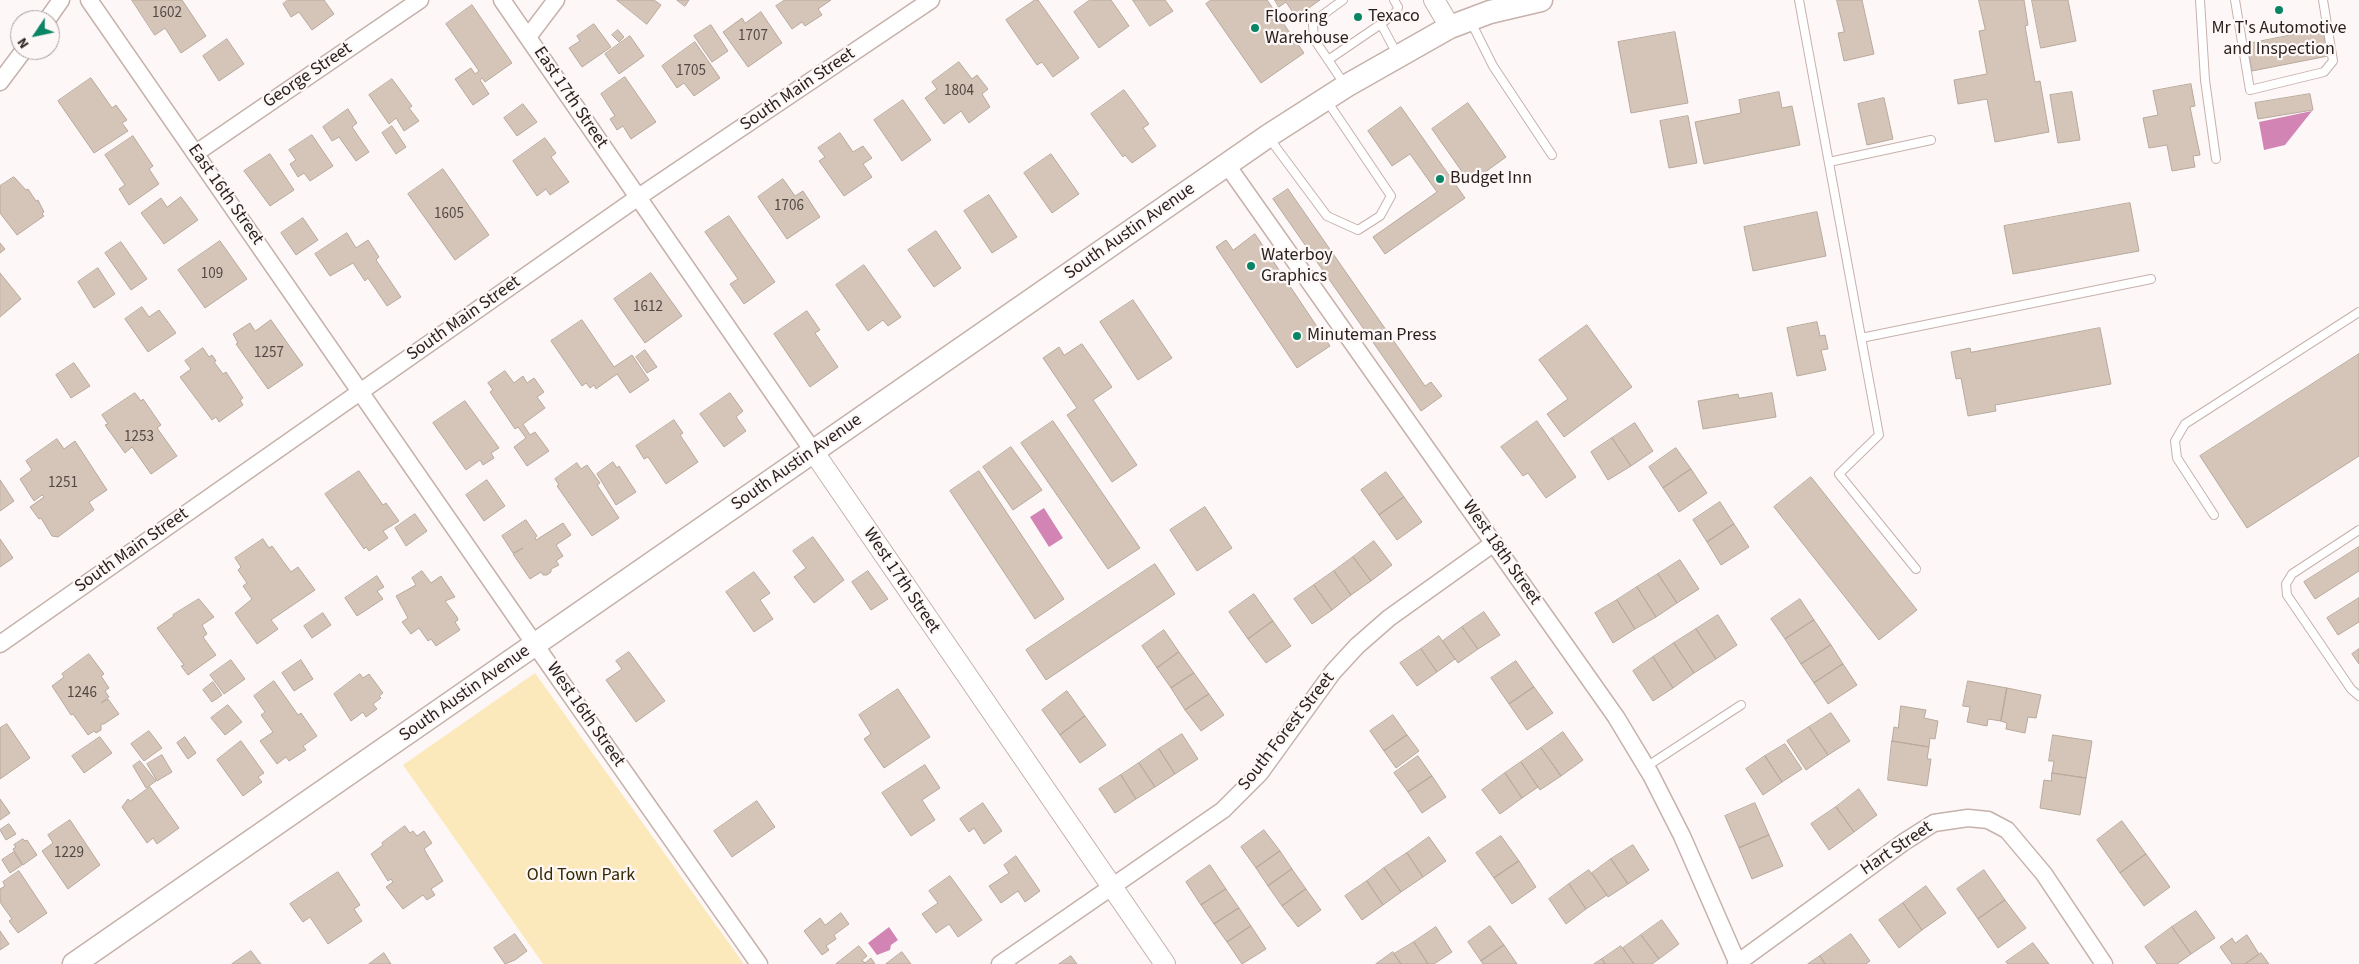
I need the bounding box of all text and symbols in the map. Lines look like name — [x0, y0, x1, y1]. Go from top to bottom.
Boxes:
marker: Mr T's Automotive and Inspection — [2273, 4, 2285, 16]
house number: 1602 — [152, 5, 182, 23]
place label: Texaco — [1368, 6, 1420, 28]
place label: Flooring Warehouse — [1265, 7, 1349, 50]
north arrow — [10, 10, 60, 60]
marker: Texaco — [1352, 11, 1364, 23]
place label: Mr T's Automotive and Inspection — [2211, 18, 2347, 60]
marker: Flooring Warehouse — [1249, 22, 1261, 34]
house number: 1707 — [738, 28, 768, 46]
text: N — [12, 33, 34, 52]
street label: George Street — [260, 38, 356, 114]
street label: East 17th Street — [528, 43, 612, 153]
street label: South Main Street — [737, 44, 859, 136]
house number: 1705 — [676, 63, 706, 81]
house number: 1804 — [944, 83, 974, 101]
street label: East 16th Street — [182, 141, 268, 249]
place label: Budget Inn — [1450, 168, 1532, 190]
marker: Budget Inn — [1434, 173, 1446, 185]
street label: South Austin Avenue — [1060, 179, 1200, 285]
house number: 1706 — [774, 198, 804, 216]
house number: 1605 — [434, 206, 464, 224]
place label: Waterboy Graphics — [1261, 245, 1333, 288]
marker: Waterboy Graphics — [1245, 260, 1257, 272]
house number: 109 — [201, 266, 223, 284]
street label: South Main Street — [403, 272, 525, 366]
house number: 1612 — [633, 299, 663, 317]
place label: Minuteman Press — [1307, 325, 1437, 347]
marker: Minuteman Press — [1291, 330, 1303, 342]
house number: 1257 — [254, 345, 284, 363]
street label: South Austin Avenue — [727, 410, 867, 516]
house number: 1253 — [124, 429, 154, 447]
house number: 1251 — [48, 475, 78, 493]
street label: West 18th Street — [1457, 497, 1545, 609]
street label: South Main Street — [71, 504, 193, 598]
street label: West 17th Street — [858, 524, 944, 638]
street label: South Austin Avenue — [395, 641, 535, 747]
street label: West 16th Street — [541, 659, 629, 771]
street label: South Forest Street — [1234, 669, 1340, 795]
house number: 1246 — [67, 685, 97, 703]
street label: Hart Street — [1857, 817, 1937, 881]
house number: 1229 — [54, 845, 84, 863]
park label: Old Town Park — [527, 865, 635, 887]

